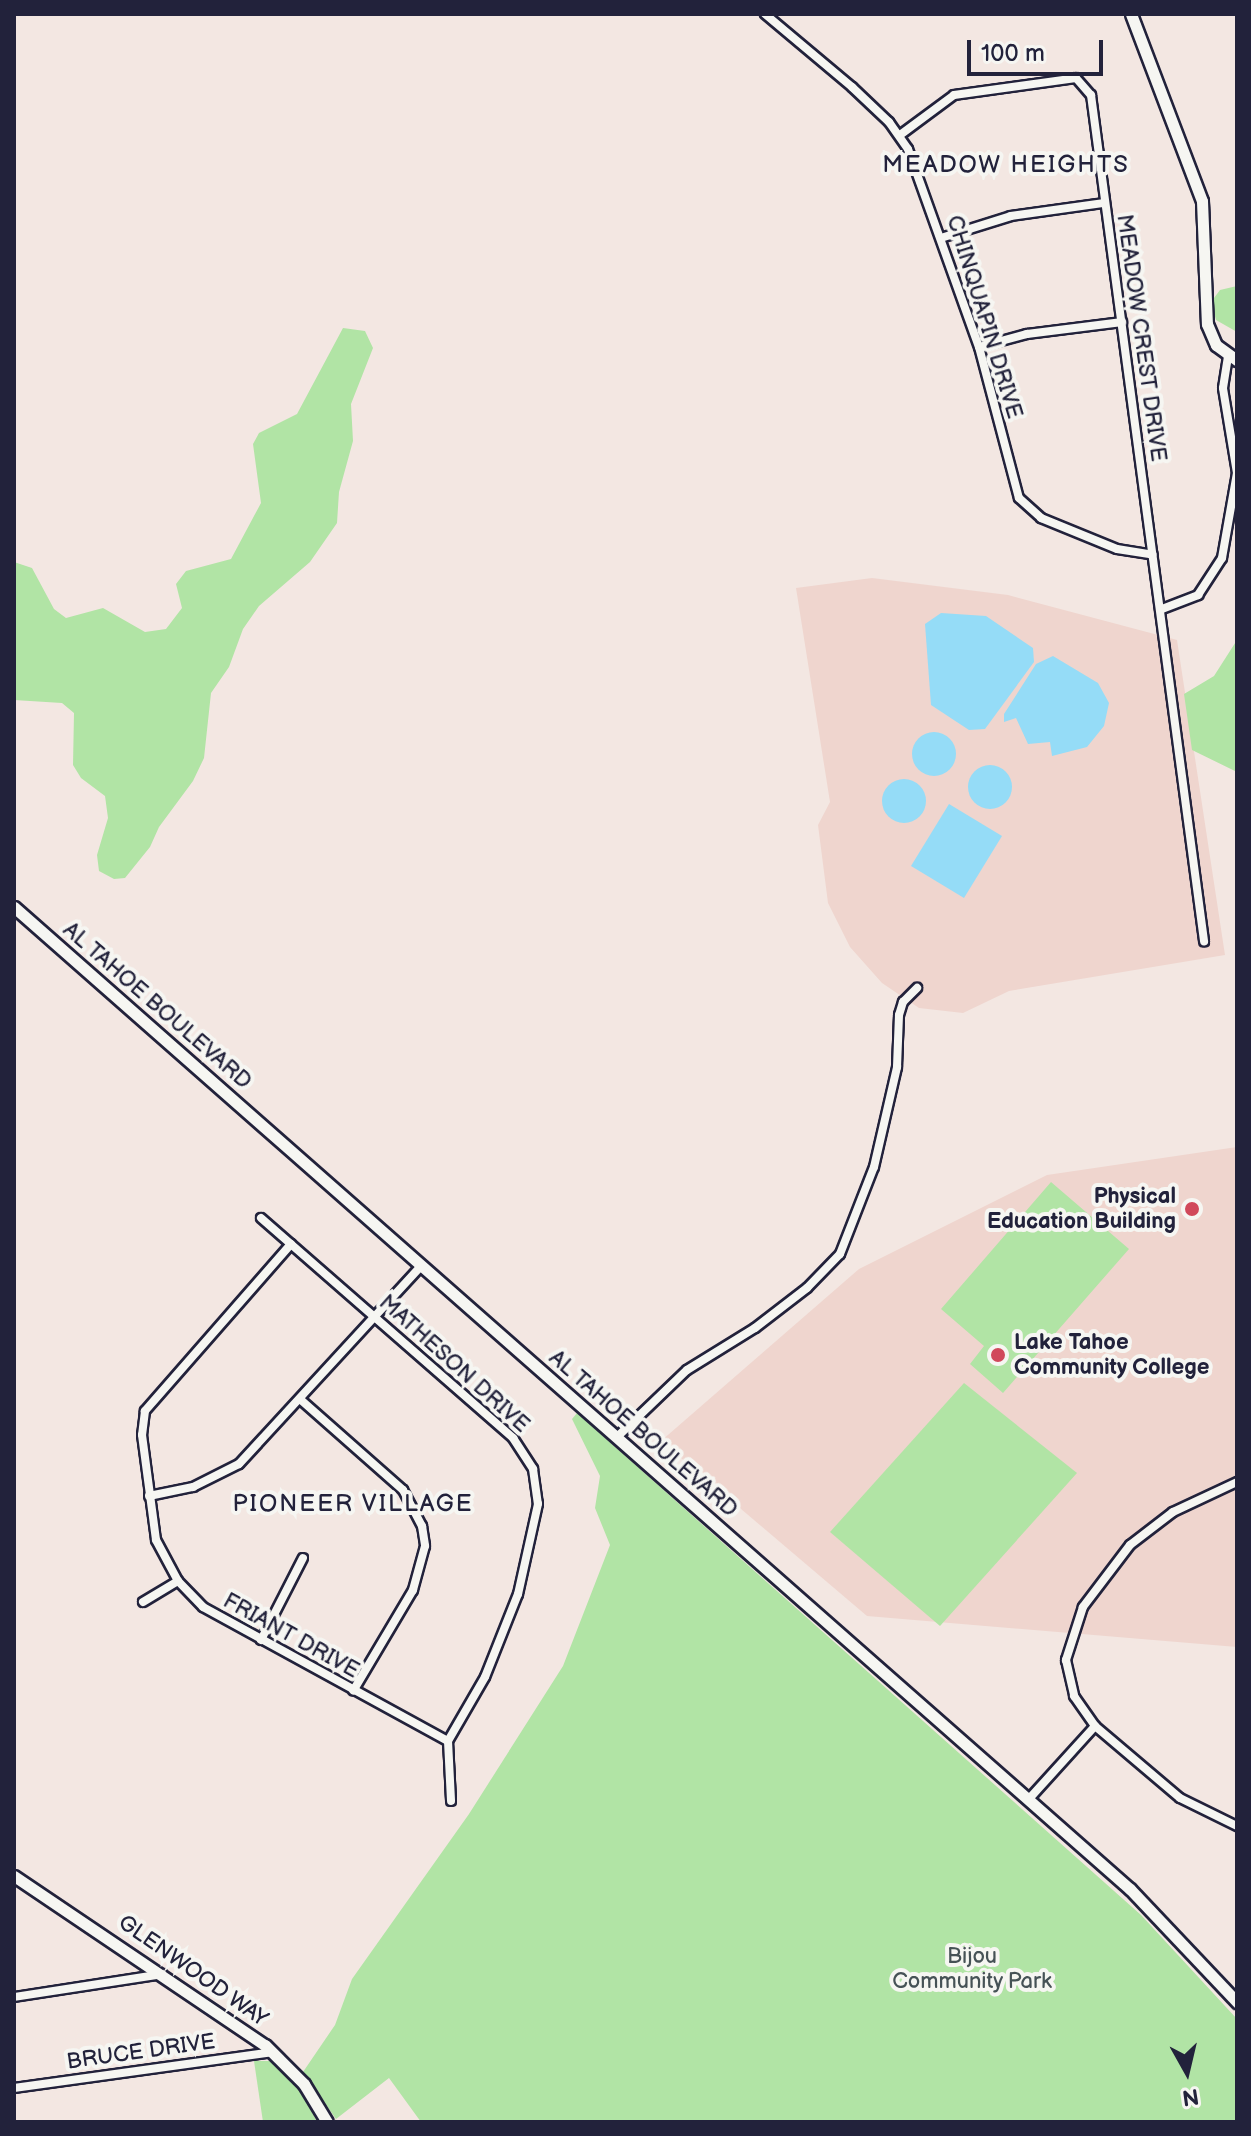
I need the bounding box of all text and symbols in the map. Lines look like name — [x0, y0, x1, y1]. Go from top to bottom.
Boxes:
scale bar — [971, 24, 1107, 74]
text: 100 m — [981, 39, 1045, 68]
district label: MEADOW HEIGHTS — [882, 151, 1130, 179]
street label: CHINQUAPIN DRIVE — [941, 212, 1027, 422]
street label: MEADOW CREST DRIVE — [1111, 213, 1171, 463]
street label: AL TAHOE BOULEVARD — [57, 917, 257, 1095]
place label: Physical Education Building — [987, 1183, 1176, 1234]
marker: Physical Education Building — [1183, 1200, 1201, 1218]
street label: MATHESON DRIVE — [373, 1290, 535, 1438]
place label: Lake Tahoe Community College — [1014, 1329, 1210, 1380]
street label: AL TAHOE BOULEVARD — [543, 1345, 743, 1523]
marker: Lake Tahoe Community College — [989, 1346, 1007, 1364]
district label: PIONEER VILLAGE — [232, 1490, 474, 1518]
street label: FRIANT DRIVE — [218, 1588, 364, 1684]
street label: GLENWOOD WAY — [113, 1909, 273, 2033]
park label: Bijou Community Park — [892, 1943, 1052, 1994]
street label: BRUCE DRIVE — [65, 2029, 217, 2075]
north arrow — [1147, 2032, 1227, 2112]
text: N — [1180, 2082, 1200, 2111]

